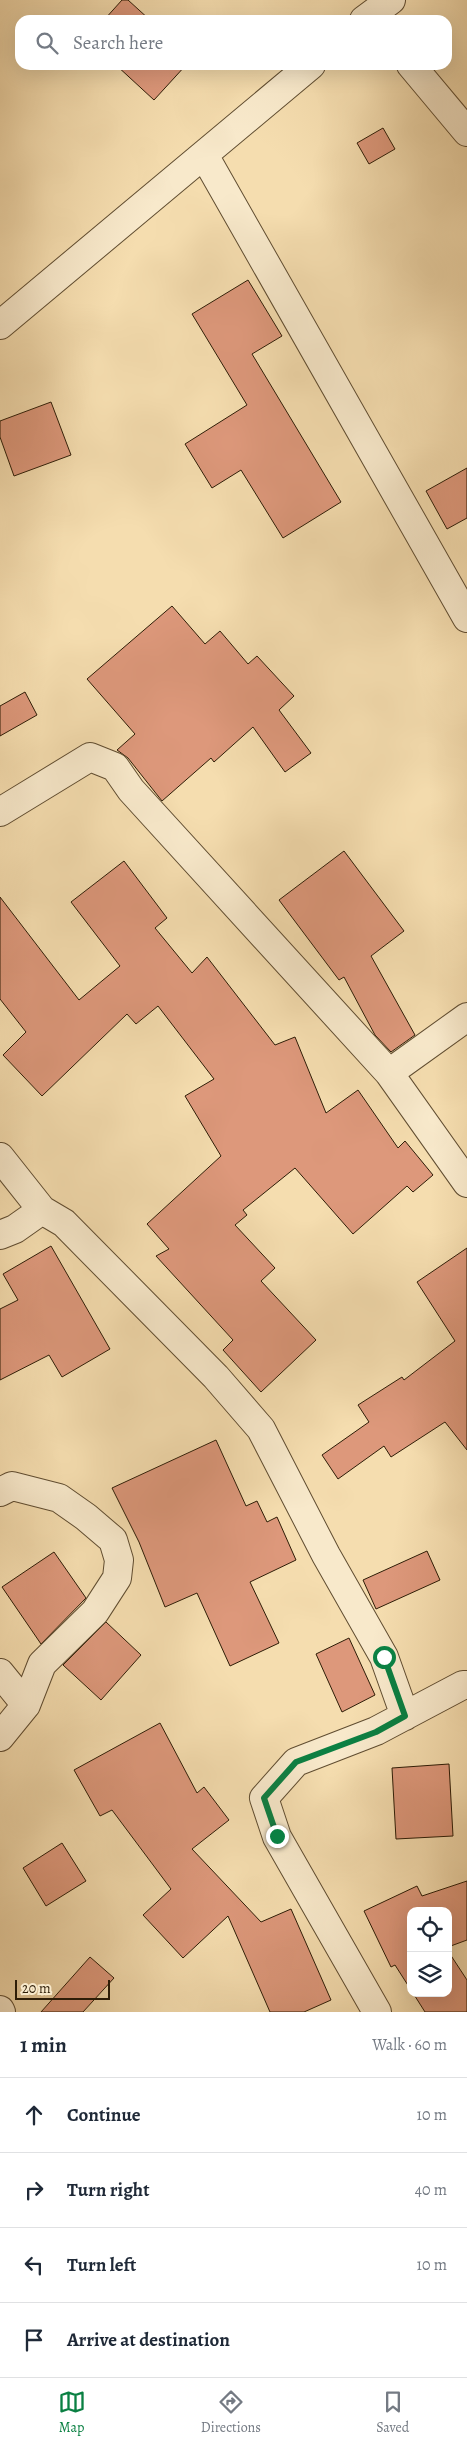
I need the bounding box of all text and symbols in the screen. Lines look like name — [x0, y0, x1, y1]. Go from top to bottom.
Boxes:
search box — [15, 15, 452, 70]
icon: search — [33, 29, 61, 57]
text: Search here — [73, 30, 163, 56]
route start — [373, 1646, 396, 1669]
route end — [266, 1825, 289, 1848]
map controls — [407, 1907, 452, 1997]
button: locate — [407, 1907, 452, 1952]
button: layers — [407, 1952, 452, 1997]
scale bar — [15, 1977, 110, 2000]
text: 20 m — [22, 1979, 51, 1998]
text: 1 min — [20, 2031, 67, 2059]
text: Walk · 60 m — [372, 2034, 447, 2056]
icon: ahead — [20, 2101, 48, 2129]
text: Continue — [67, 2102, 141, 2128]
text: 10 m — [417, 2104, 447, 2126]
icon: right — [20, 2176, 48, 2204]
text: Turn right — [67, 2177, 149, 2203]
text: 40 m — [415, 2179, 447, 2201]
icon: left — [20, 2251, 48, 2279]
text: Turn left — [67, 2252, 136, 2278]
text: 10 m — [417, 2254, 447, 2276]
icon: arrive — [20, 2326, 48, 2354]
text: Arrive at destination — [67, 2327, 230, 2353]
tab: Map — [58, 2388, 86, 2437]
tab: Directions — [201, 2388, 261, 2437]
tab: Saved — [376, 2388, 409, 2437]

